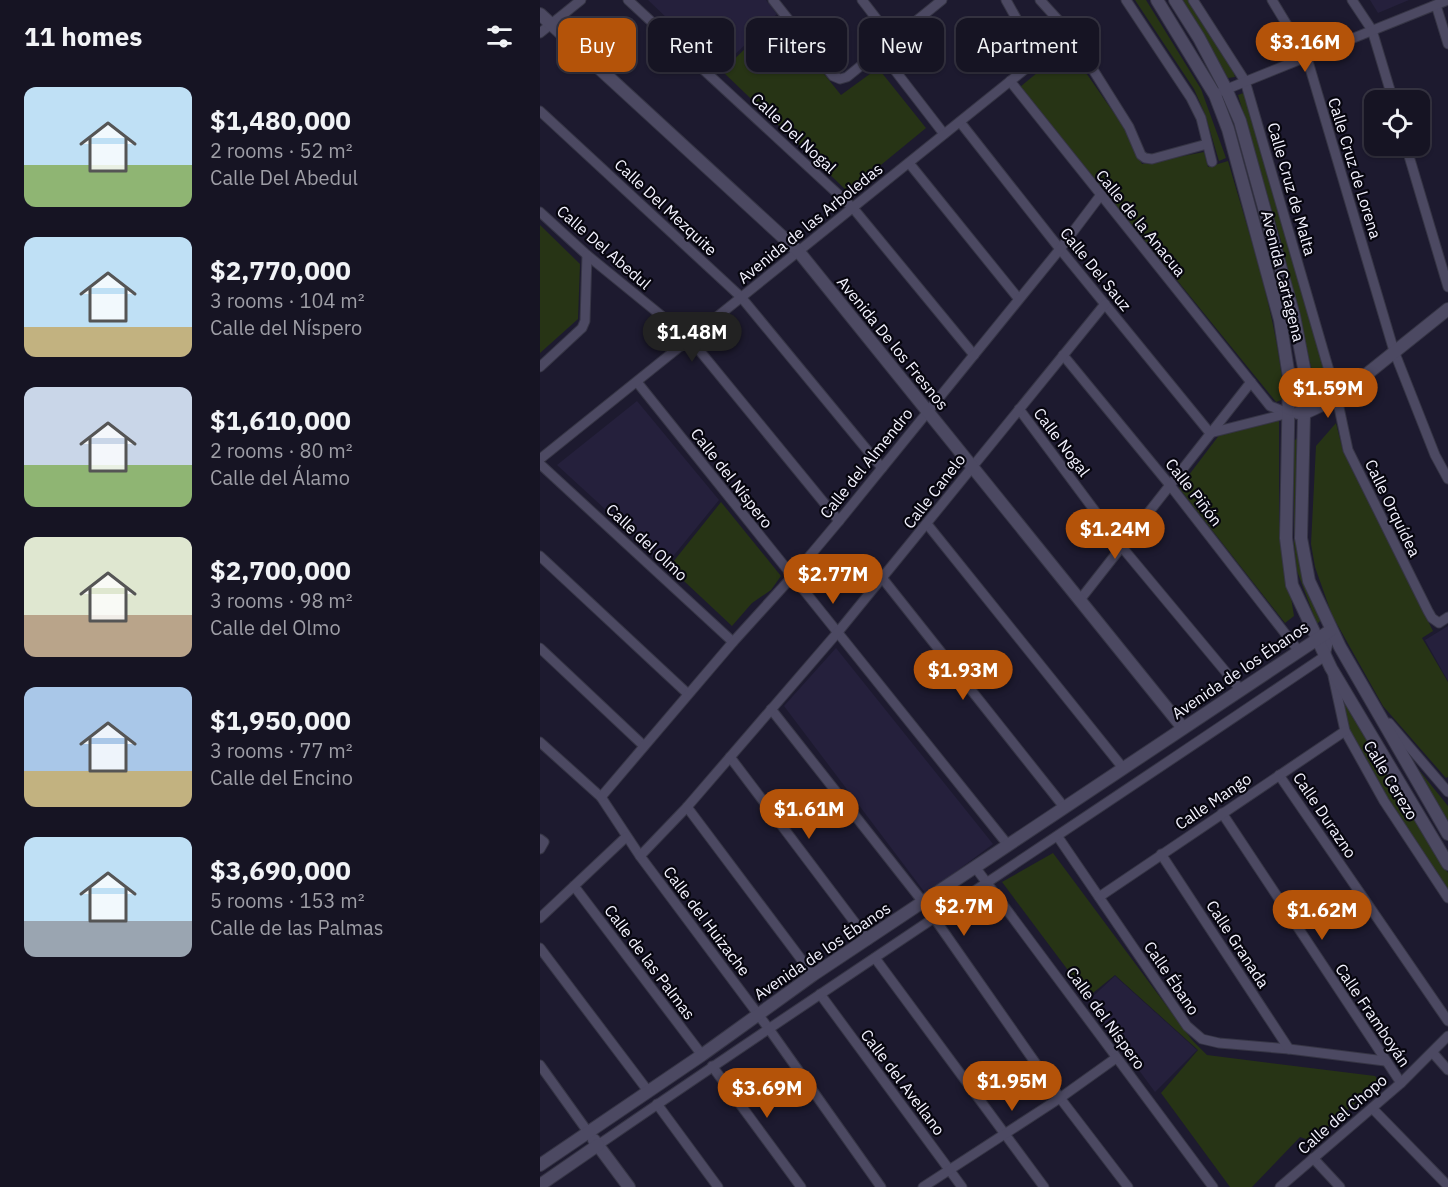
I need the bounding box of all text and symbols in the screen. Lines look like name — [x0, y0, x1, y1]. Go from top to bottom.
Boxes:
chip: Buy — [558, 18, 636, 72]
chip: Rent — [648, 18, 734, 72]
chip: Filters — [746, 18, 847, 72]
chip: New — [859, 18, 944, 72]
chip: Apartment — [956, 18, 1099, 72]
text: 11 homes — [24, 19, 142, 53]
icon: filters — [483, 20, 516, 53]
pin: $3.16M — [1256, 22, 1354, 73]
text: $3.16M — [1270, 28, 1340, 55]
street label: Calle Del Nogal — [747, 89, 841, 177]
map controls — [1364, 90, 1430, 156]
button: locate — [1364, 90, 1430, 156]
street label: Calle Cruz de Lorena — [1324, 95, 1386, 241]
text: $1,480,000 — [210, 103, 351, 137]
icon: home — [72, 111, 144, 183]
street label: Calle Cruz de Malta — [1263, 120, 1321, 258]
text: 2 rooms · 52 m² — [210, 137, 353, 164]
street label: Calle Del Mezquite — [611, 154, 722, 260]
street label: Avenida de las Arboledas — [734, 158, 886, 288]
text: Calle Del Abedul — [210, 164, 358, 191]
street label: Calle de la Anacua — [1092, 166, 1191, 281]
street label: Calle Del Abedul — [553, 201, 655, 293]
street label: Avenida Cartagena — [1257, 208, 1309, 344]
street label: Calle Del Sauz — [1056, 223, 1136, 315]
text: $2,770,000 — [210, 253, 351, 287]
icon: home — [72, 261, 144, 333]
street label: Avenida De los Fresnos — [833, 272, 953, 414]
text: 3 rooms · 104 m² — [210, 287, 365, 314]
pin: $1.48M — [643, 312, 741, 363]
text: Calle del Níspero — [210, 314, 362, 341]
text: $1.48M — [657, 318, 727, 345]
pin: $1.59M — [1279, 368, 1377, 419]
text: $1.59M — [1293, 374, 1363, 401]
text: $1,610,000 — [210, 403, 351, 437]
street label: Calle del Almendro — [815, 404, 917, 522]
street label: Calle Nogal — [1030, 404, 1094, 480]
icon: home — [72, 411, 144, 483]
street label: Calle del Níspero — [687, 424, 777, 532]
text: 2 rooms · 80 m² — [210, 437, 353, 464]
street label: Calle Canelo — [899, 450, 969, 532]
street label: Calle Piñón — [1161, 454, 1227, 530]
street label: Calle Orquídea — [1361, 456, 1425, 560]
text: Calle del Álamo — [210, 464, 350, 491]
street label: Calle del Olmo — [602, 499, 692, 585]
pin: $1.24M — [1066, 509, 1164, 560]
text: $1.24M — [1080, 515, 1150, 542]
text: $2,700,000 — [210, 553, 351, 587]
pin: $2.77M — [784, 554, 882, 605]
text: $2.77M — [798, 560, 868, 587]
icon: home — [72, 561, 144, 633]
text: 3 rooms · 98 m² — [210, 587, 353, 614]
text: Calle del Olmo — [210, 614, 341, 641]
street label: Avenida de los Ébanos — [1167, 616, 1312, 723]
pin: $1.93M — [914, 650, 1012, 701]
text: $1.93M — [928, 656, 998, 683]
text: $1,950,000 — [210, 703, 351, 737]
icon: home — [72, 711, 144, 783]
text: 3 rooms · 77 m² — [210, 737, 353, 764]
street label: Calle Cerezo — [1359, 737, 1423, 823]
text: Calle del Encino — [210, 764, 353, 791]
street label: Calle Mango — [1171, 768, 1255, 834]
street label: Calle Durazno — [1289, 768, 1361, 862]
pin: $1.61M — [760, 789, 858, 840]
text: $1.61M — [774, 795, 844, 822]
text: $3,690,000 — [210, 853, 351, 887]
icon: home — [72, 861, 144, 933]
street label: Calle del Huizache — [659, 862, 755, 980]
pin: $2.7M — [922, 886, 1006, 937]
text: 5 rooms · 153 m² — [210, 887, 365, 914]
pin: $1.62M — [1273, 890, 1371, 941]
text: $2.7M — [935, 892, 993, 919]
street label: Calle Granada — [1202, 896, 1274, 992]
text: $1.62M — [1287, 896, 1357, 923]
street label: Avenida de los Ébanos — [749, 897, 894, 1004]
street label: Calle de las Palmas — [600, 901, 700, 1023]
text: Calle de las Palmas — [210, 914, 383, 941]
street label: Calle Ébano — [1140, 937, 1205, 1019]
street label: Calle Framboyán — [1331, 960, 1415, 1070]
street label: Calle del Níspero — [1062, 963, 1150, 1073]
street label: Calle del Avellano — [857, 1025, 949, 1139]
pin: $1.95M — [963, 1061, 1061, 1112]
text: $1.95M — [977, 1067, 1047, 1094]
pin: $3.69M — [718, 1068, 816, 1119]
street label: Calle del Chopo — [1293, 1070, 1391, 1158]
text: $3.69M — [732, 1074, 802, 1101]

